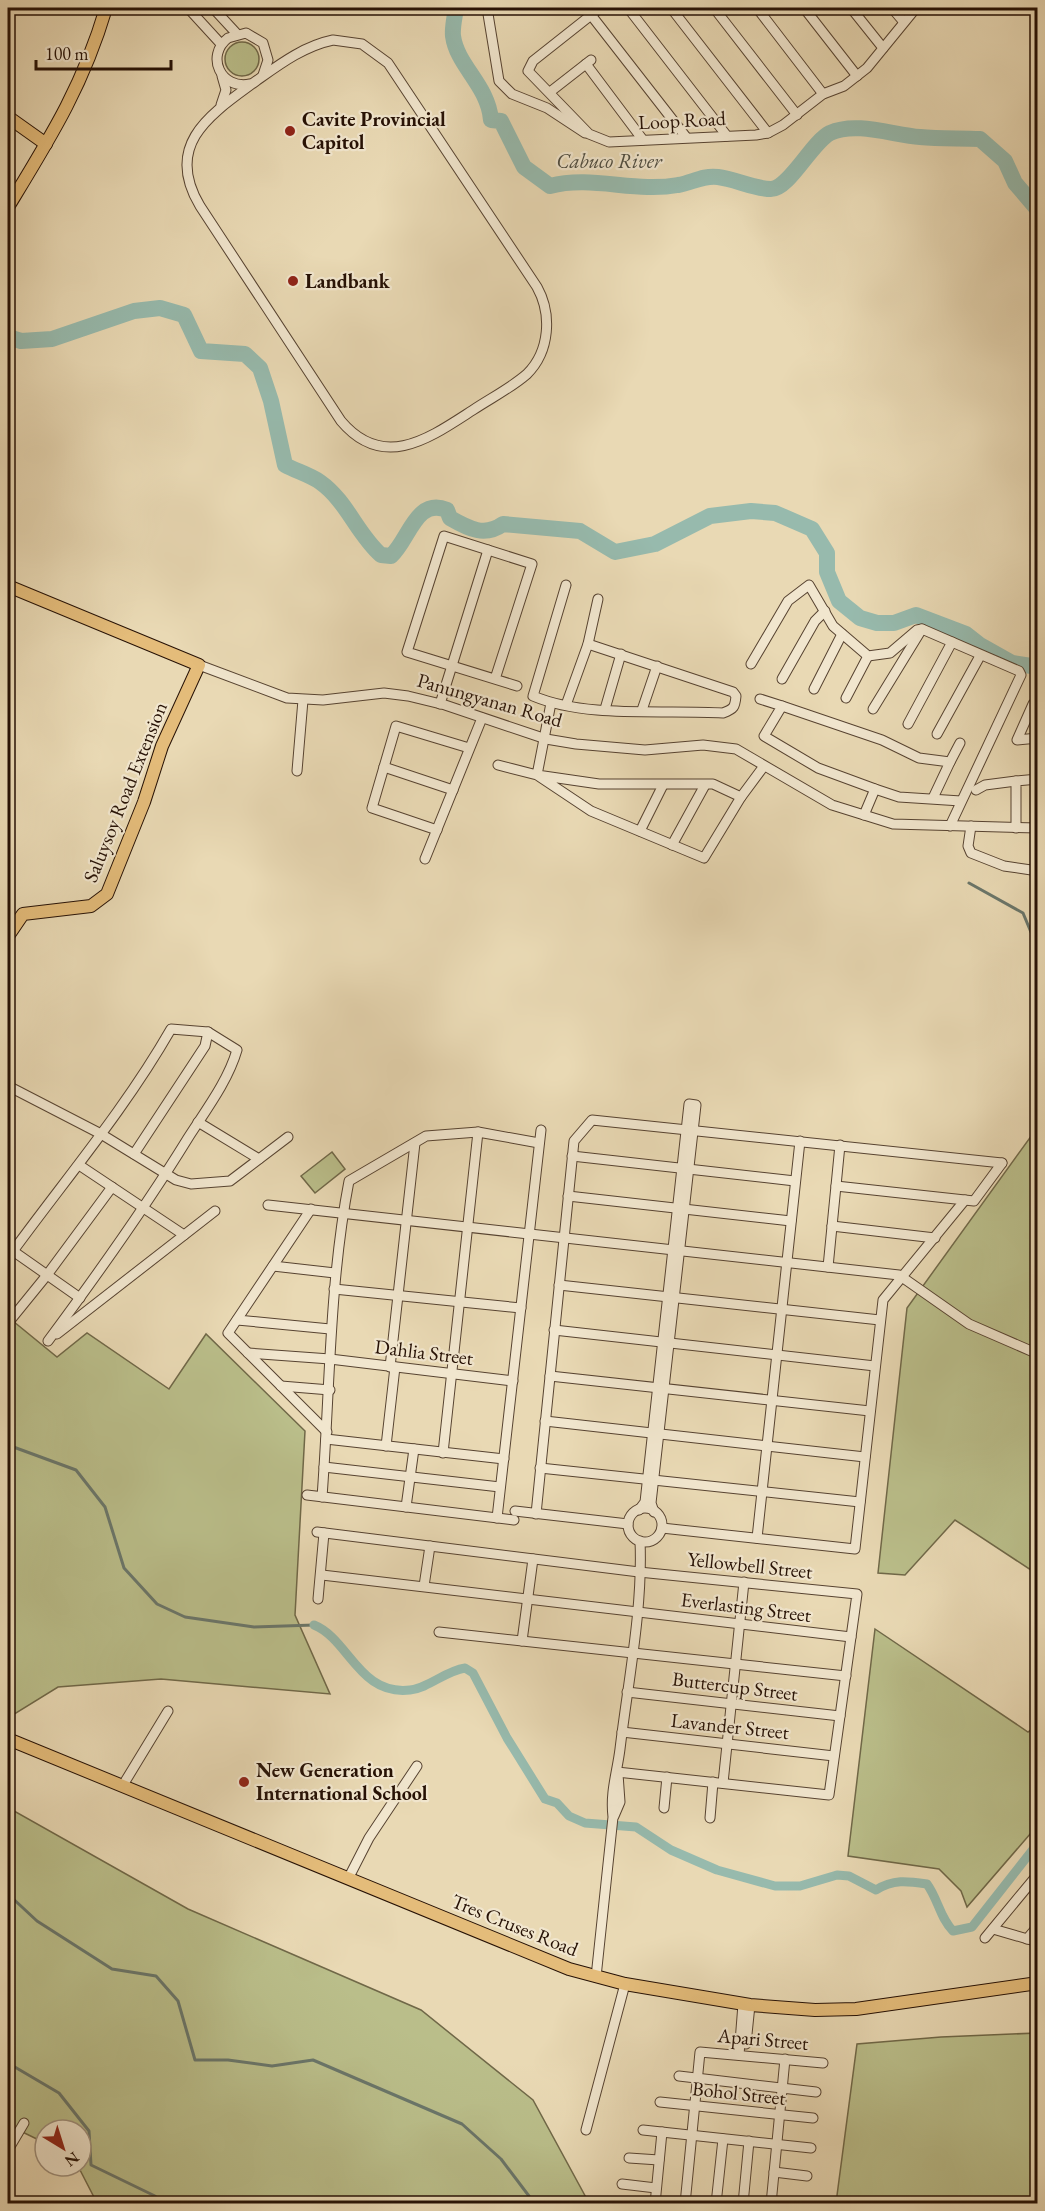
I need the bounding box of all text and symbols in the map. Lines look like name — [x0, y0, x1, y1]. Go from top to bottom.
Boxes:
scale bar — [36, 33, 171, 71]
text: 100 m — [45, 42, 89, 65]
street label: Loop Road — [638, 105, 727, 135]
place label: Cavite Provincial Capitol — [302, 106, 446, 155]
marker: Cavite Provincial Capitol — [283, 124, 297, 138]
water label: Cabuco River — [556, 147, 663, 174]
place label: Landbank — [305, 268, 391, 294]
marker: Landbank — [286, 274, 300, 288]
street label: Panungyanan Road — [414, 667, 566, 733]
street label: Saluysoy Road Extension — [77, 698, 173, 886]
street label: Dahlia Street — [373, 1333, 475, 1371]
street label: Yellowbell Street — [686, 1545, 815, 1585]
street label: Everlasting Street — [679, 1586, 813, 1628]
street label: Buttercup Street — [671, 1665, 800, 1707]
street label: Lavander Street — [670, 1707, 791, 1745]
place label: New Generation International School — [256, 1757, 428, 1806]
marker: New Generation International School — [237, 1775, 251, 1789]
street label: Tres Cruses Road — [448, 1888, 583, 1963]
street label: Apari Street — [715, 2022, 810, 2056]
street label: Bohol Street — [691, 2075, 788, 2111]
north arrow — [33, 2118, 93, 2178]
text: N — [60, 2147, 83, 2172]

